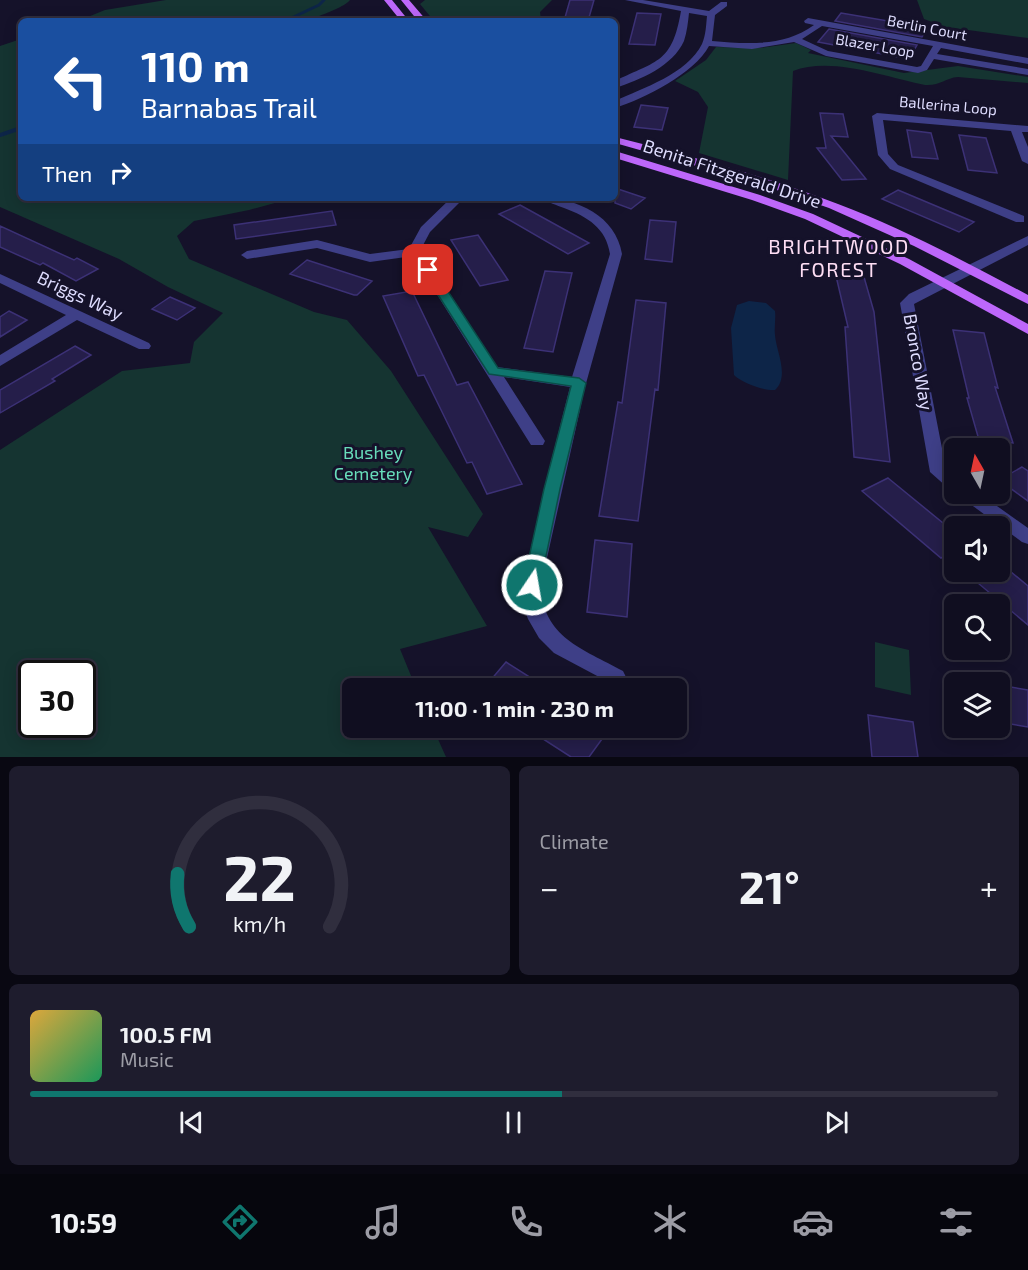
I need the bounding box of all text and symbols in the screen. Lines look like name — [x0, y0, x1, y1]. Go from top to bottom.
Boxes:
street label: Berlin Court — [886, 10, 969, 44]
street label: Blazer Loop — [834, 29, 916, 61]
text: 110 m — [141, 40, 250, 90]
icon: left — [42, 42, 120, 120]
text: Barnabas Trail — [141, 91, 317, 123]
street label: Ballerina Loop — [899, 92, 998, 118]
street label: Benita Fitzgerald Drive — [641, 134, 824, 212]
icon: right — [104, 156, 137, 189]
text: Then — [42, 160, 92, 186]
district label: BRIGHTWOOD FOREST — [768, 234, 910, 281]
pin — [402, 244, 453, 295]
icon: arrive — [411, 253, 444, 286]
street label: Briggs Way — [34, 266, 127, 325]
street label: Bronco Way — [900, 312, 938, 412]
north arrow — [944, 438, 1010, 504]
map controls — [944, 438, 1010, 738]
park label: Bushey Cemetery — [334, 441, 413, 484]
button: sound — [944, 516, 1010, 582]
position arrow — [500, 553, 564, 617]
button: search — [944, 594, 1010, 660]
speed limit sign: 30 — [18, 660, 96, 738]
button: layers — [944, 672, 1010, 738]
text: 11:00 · 1 min · 230 m — [415, 695, 614, 721]
text: Climate — [540, 829, 609, 853]
text: 22 — [223, 839, 295, 914]
text: 21° — [739, 859, 800, 913]
text: − — [540, 867, 559, 907]
text: + — [980, 867, 998, 907]
text: km/h — [233, 912, 286, 937]
text: 100.5 FM — [120, 1021, 212, 1047]
text: Music — [120, 1047, 174, 1071]
icon: previous — [175, 1106, 208, 1139]
icon: pause — [497, 1106, 530, 1139]
icon: next — [820, 1106, 853, 1139]
icon: directions — [219, 1201, 261, 1243]
icon: music — [362, 1201, 404, 1243]
icon: phone — [505, 1201, 547, 1243]
icon: climate — [649, 1201, 691, 1243]
icon: car — [792, 1201, 834, 1243]
icon: filters — [935, 1201, 977, 1243]
text: 10:59 — [51, 1206, 117, 1238]

